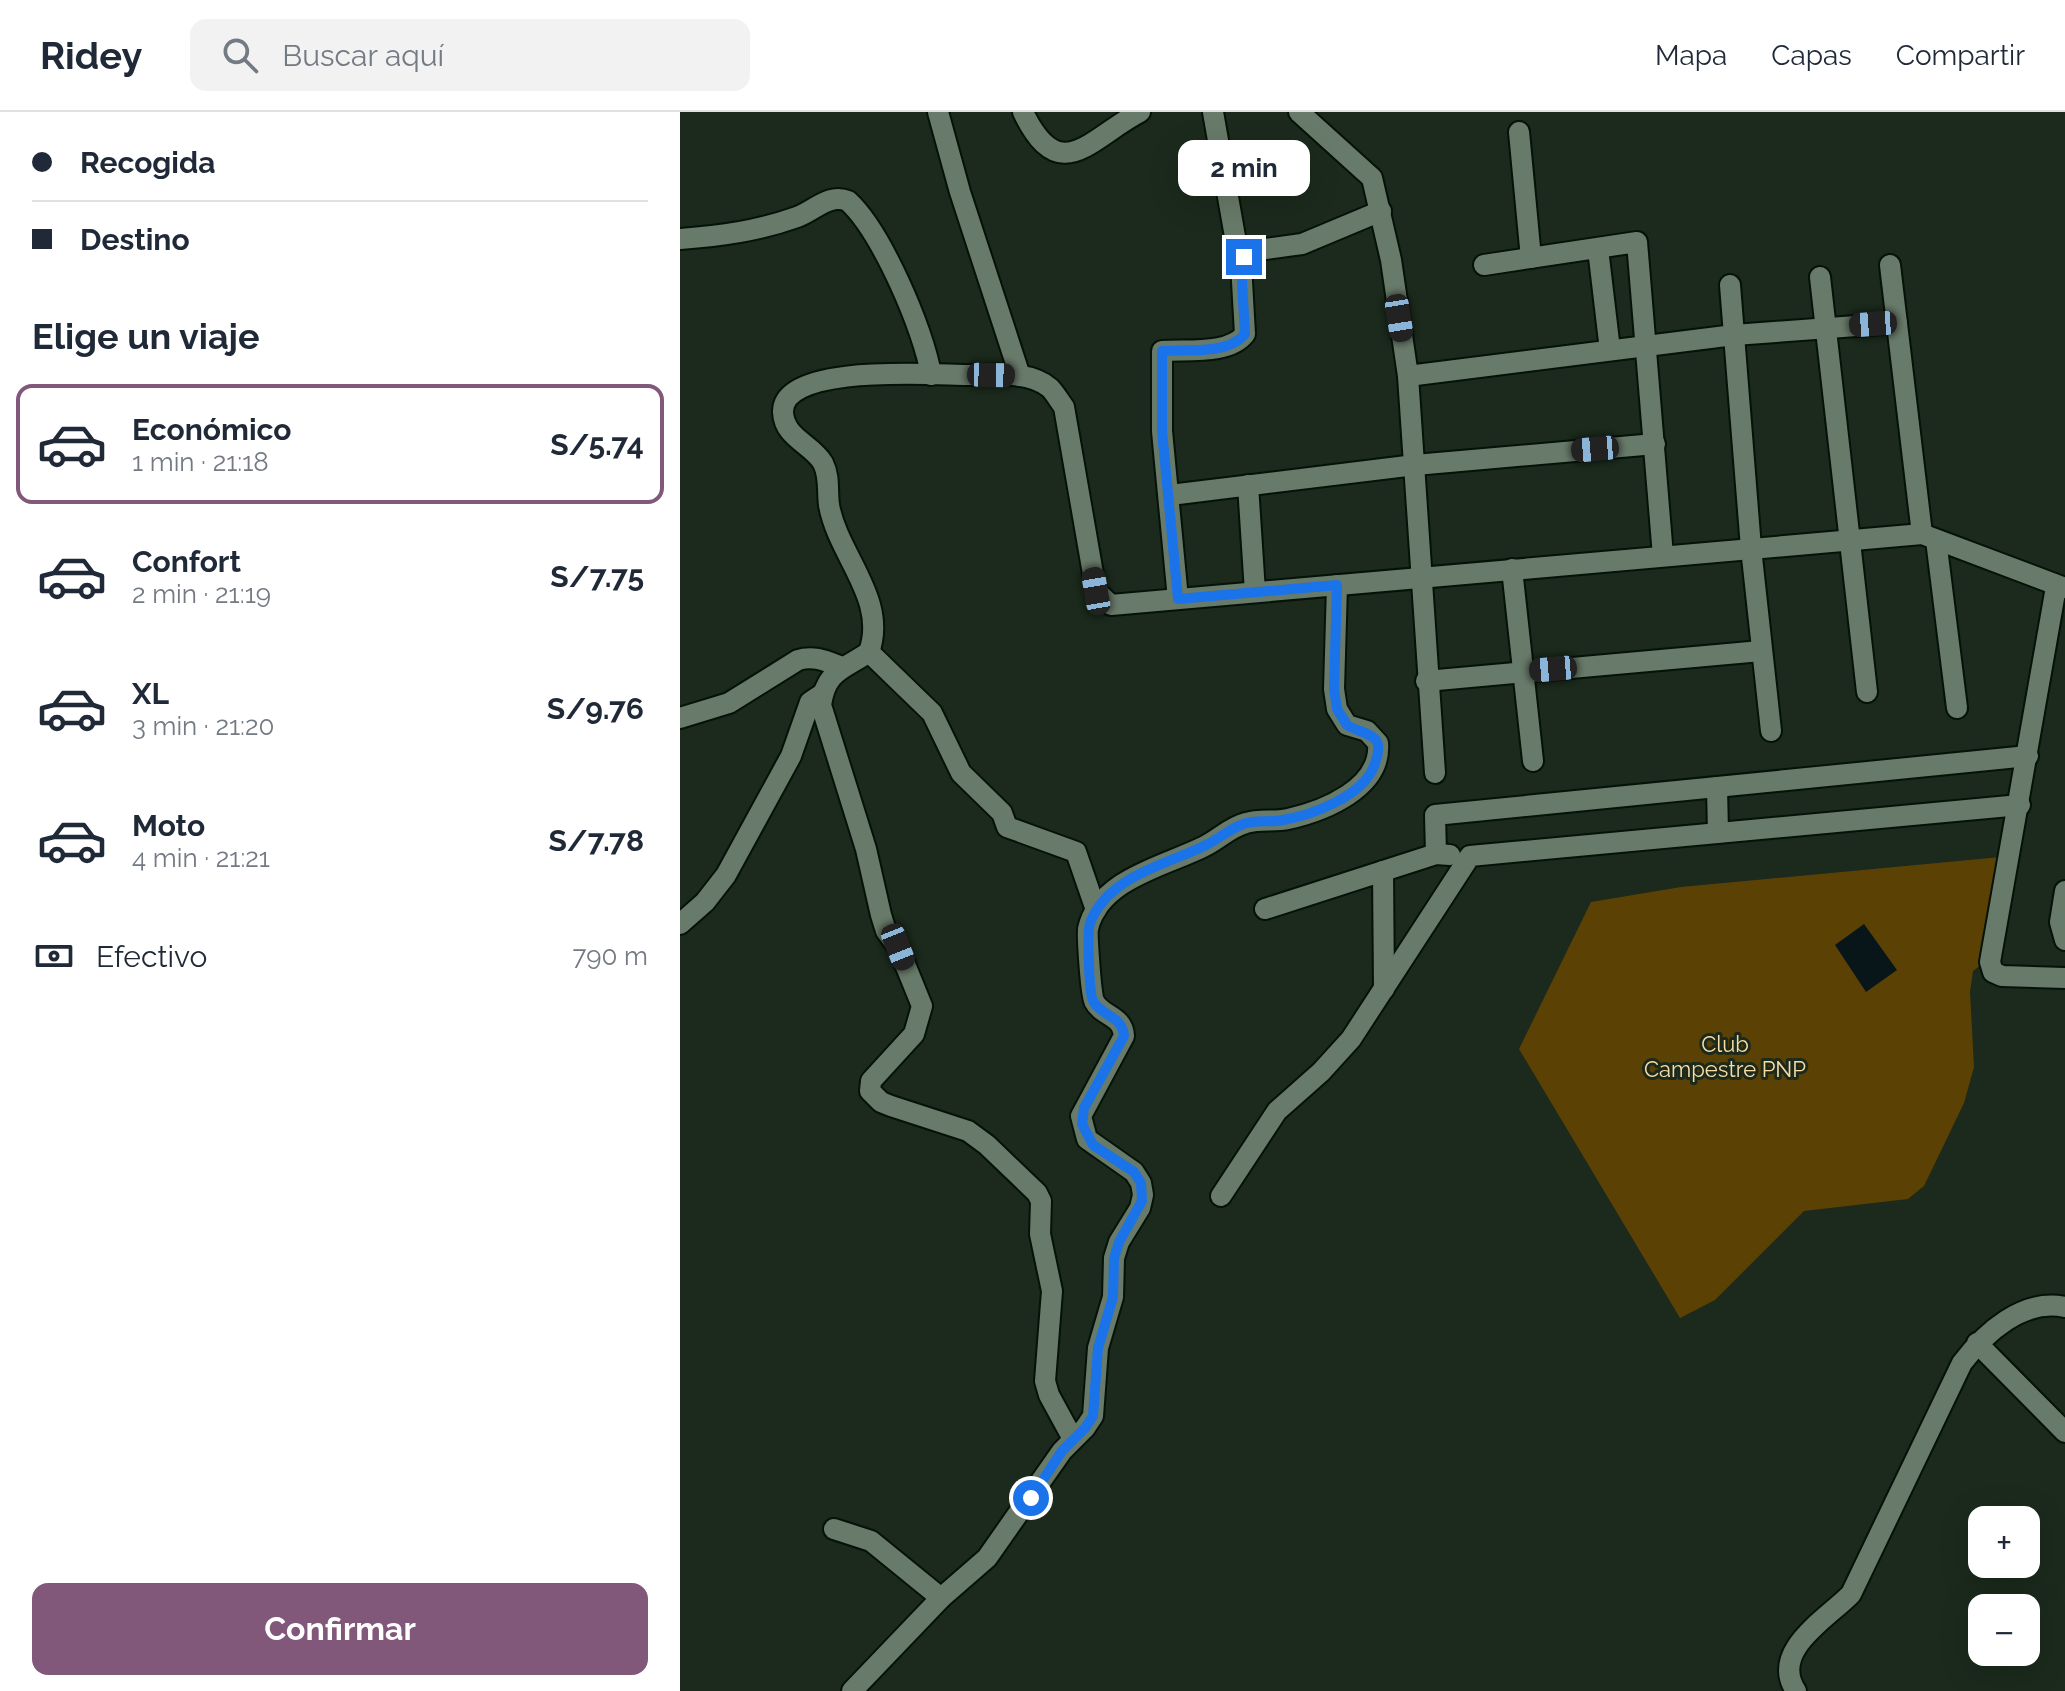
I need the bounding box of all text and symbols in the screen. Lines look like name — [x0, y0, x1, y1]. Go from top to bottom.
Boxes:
search box — [190, 19, 750, 91]
text: Ridey — [40, 33, 142, 78]
icon: search — [218, 33, 262, 77]
text: Buscar aquí — [282, 38, 444, 73]
text: Mapa — [1655, 39, 1727, 72]
text: Capas — [1771, 39, 1852, 72]
text: Compartir — [1896, 39, 2025, 72]
callout: 2 min — [1178, 141, 1310, 197]
text: Recogida — [80, 145, 216, 180]
text: 2 min — [1210, 153, 1278, 183]
text: Destino — [80, 222, 190, 257]
route end — [1226, 239, 1262, 275]
car — [1383, 292, 1415, 344]
car — [1848, 310, 1898, 338]
text: Elige un viaje — [32, 315, 260, 357]
car — [967, 363, 1015, 387]
icon: car — [36, 408, 108, 480]
text: Económico — [132, 412, 292, 447]
text: S/5.74 — [550, 427, 644, 462]
car — [1570, 435, 1620, 463]
text: 1 min · 21:18 — [132, 447, 269, 477]
icon: car — [36, 540, 108, 612]
text: Confort — [132, 544, 241, 579]
text: S/7.75 — [550, 559, 644, 594]
car — [1080, 565, 1112, 617]
text: 2 min · 21:19 — [132, 579, 271, 609]
car — [1528, 655, 1578, 683]
icon: car — [36, 672, 108, 744]
text: XL — [132, 676, 169, 711]
text: S/9.76 — [547, 691, 644, 726]
text: 3 min · 21:20 — [132, 711, 274, 741]
icon: car — [36, 804, 108, 876]
text: Moto — [132, 808, 205, 843]
text: S/7.78 — [548, 823, 644, 858]
text: 4 min · 21:21 — [132, 843, 270, 873]
car — [878, 920, 918, 974]
icon: cash — [32, 934, 76, 978]
text: Efectivo — [96, 939, 207, 974]
text: 790 m — [572, 941, 648, 971]
park label: Club Campestre PNP — [1644, 1031, 1806, 1082]
route start — [1013, 1480, 1049, 1516]
map controls — [1968, 1506, 2040, 1666]
button: + — [1968, 1506, 2040, 1578]
button: Confirmar — [32, 1583, 648, 1675]
button: − — [1968, 1594, 2040, 1666]

